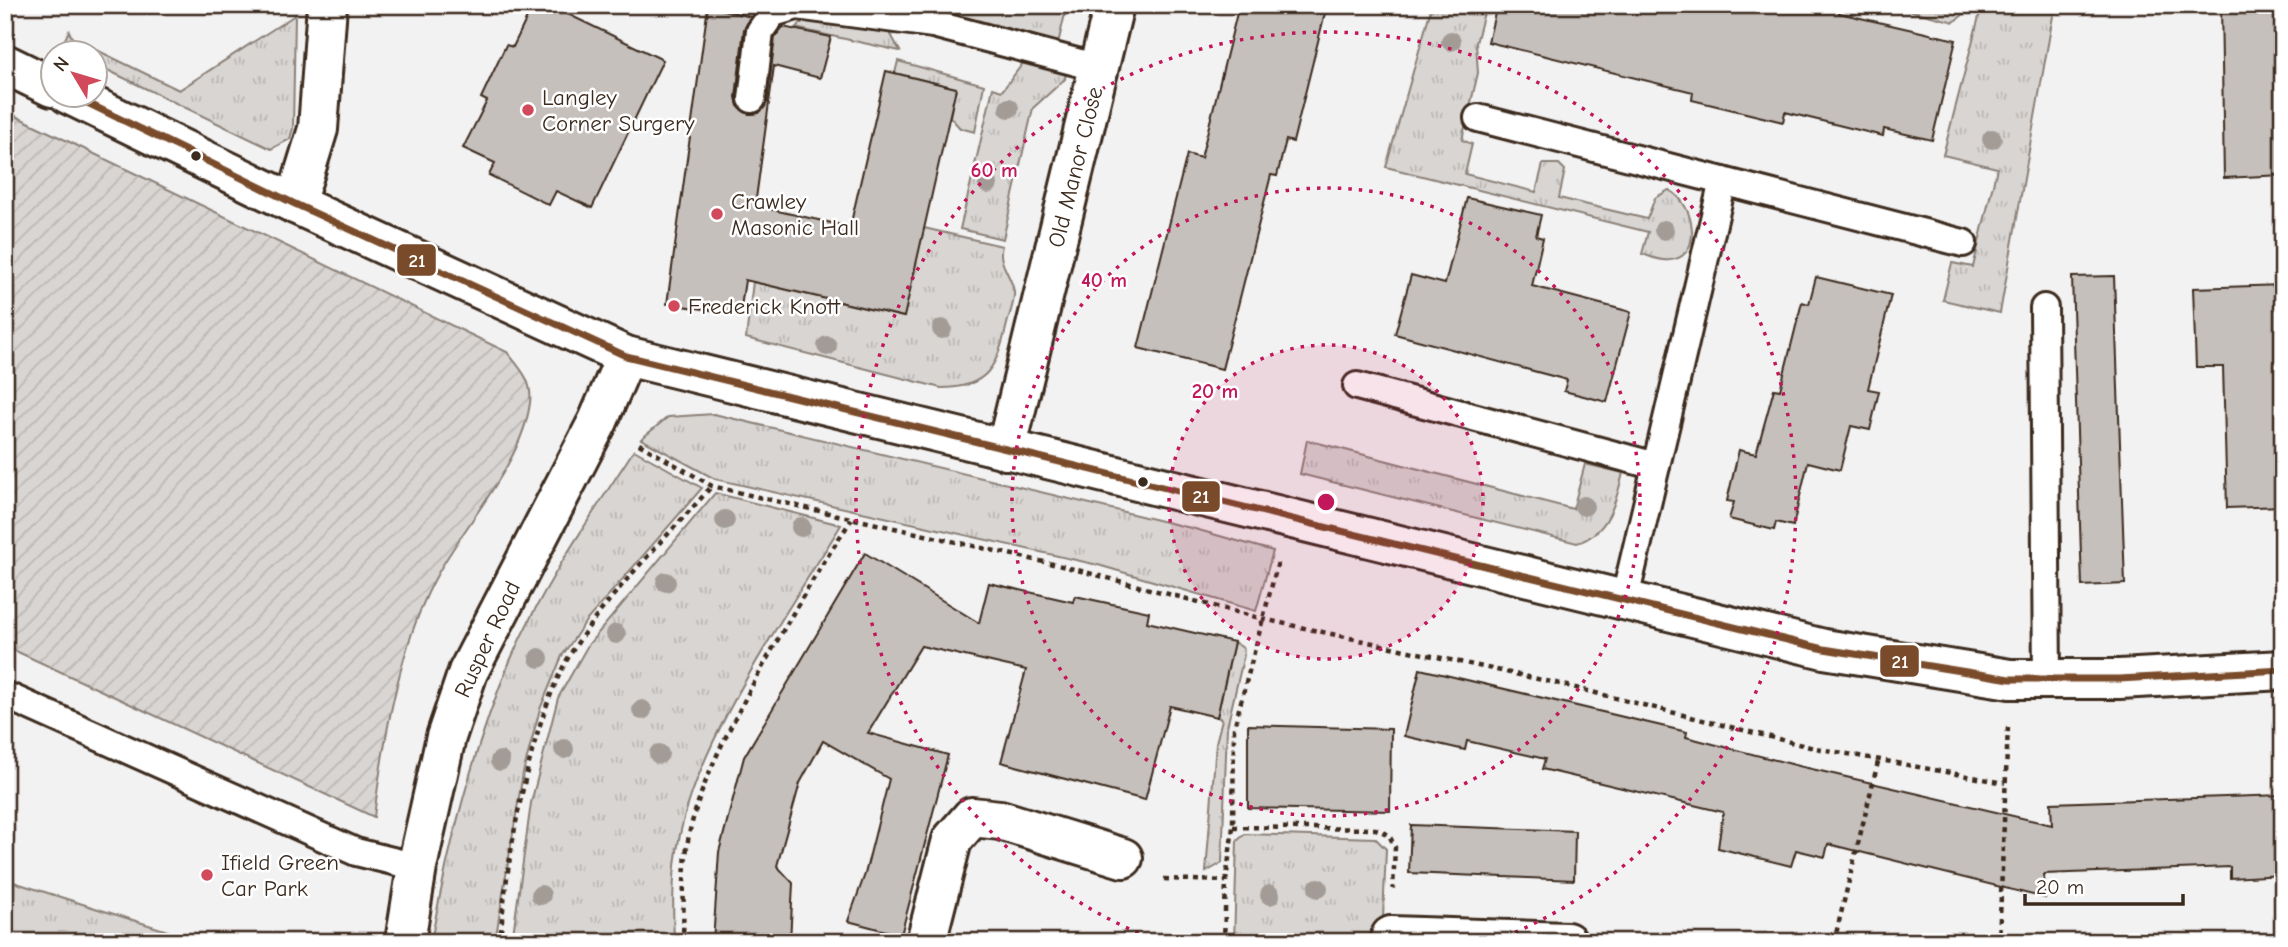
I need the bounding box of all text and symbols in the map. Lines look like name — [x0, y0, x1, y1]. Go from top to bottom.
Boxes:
north arrow — [38, 38, 108, 108]
text: N — [49, 52, 74, 76]
place label: Langley Corner Surgery — [542, 84, 695, 137]
street label: Old Manor Close — [1042, 84, 1109, 250]
marker: Langley Corner Surgery — [520, 102, 536, 118]
unlabelled marker — [189, 149, 203, 163]
text: 60 m — [970, 158, 1018, 182]
place label: Crawley Masonic Hall — [731, 188, 859, 241]
marker: Crawley Masonic Hall — [709, 206, 725, 222]
line badge: 21 — [396, 243, 437, 277]
text: 21 — [409, 250, 425, 272]
text: 40 m — [1081, 268, 1127, 292]
place label: Frederick Knott — [688, 293, 842, 320]
marker: Frederick Knott — [666, 298, 682, 314]
text: 20 m — [1192, 379, 1238, 403]
unlabelled marker — [1136, 475, 1150, 489]
line badge: 21 — [1181, 480, 1221, 513]
text: 21 — [1193, 486, 1209, 508]
centre of rings — [1314, 490, 1338, 514]
street label: Rusper Road — [449, 577, 526, 702]
line badge: 21 — [1879, 644, 1920, 678]
text: 21 — [1892, 651, 1908, 673]
place label: Ifield Green Car Park — [221, 849, 339, 902]
scale bar — [2025, 863, 2183, 907]
marker: Ifield Green Car Park — [199, 867, 215, 883]
text: 20 m — [2036, 875, 2084, 899]

